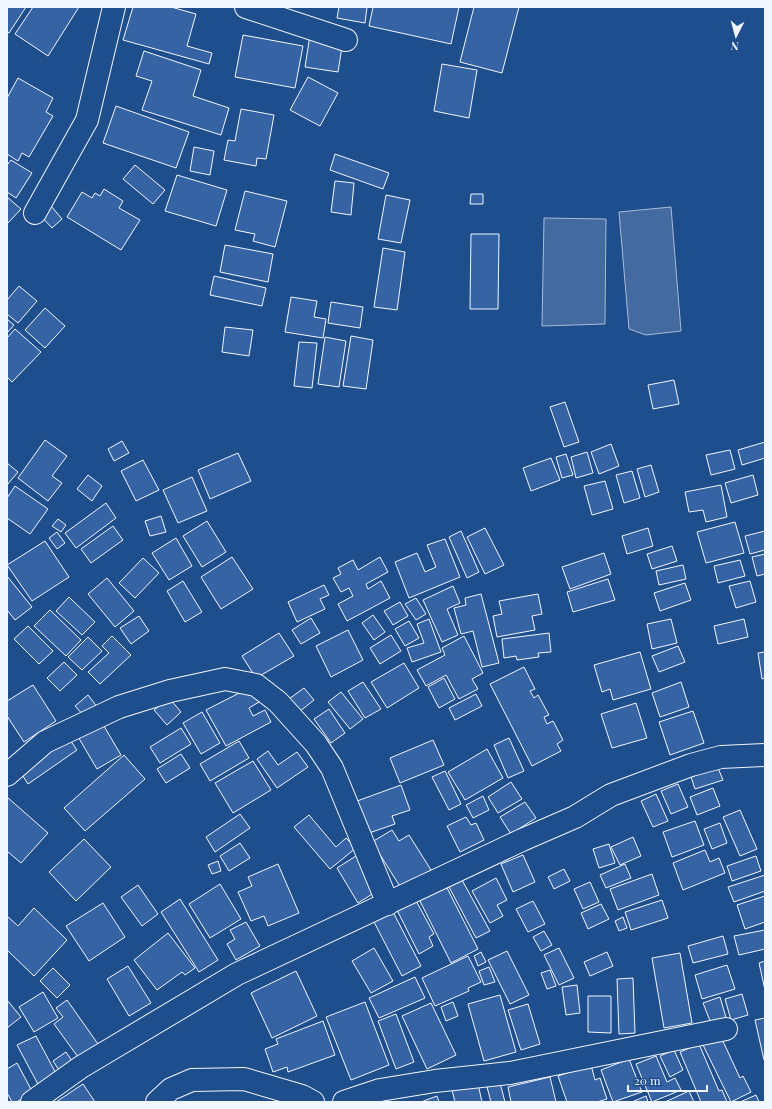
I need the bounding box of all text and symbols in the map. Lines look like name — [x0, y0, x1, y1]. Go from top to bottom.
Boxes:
north arrow — [716, 16, 756, 56]
text: N — [730, 39, 740, 54]
scale bar — [628, 1067, 707, 1093]
text: 20 m — [634, 1072, 661, 1088]

